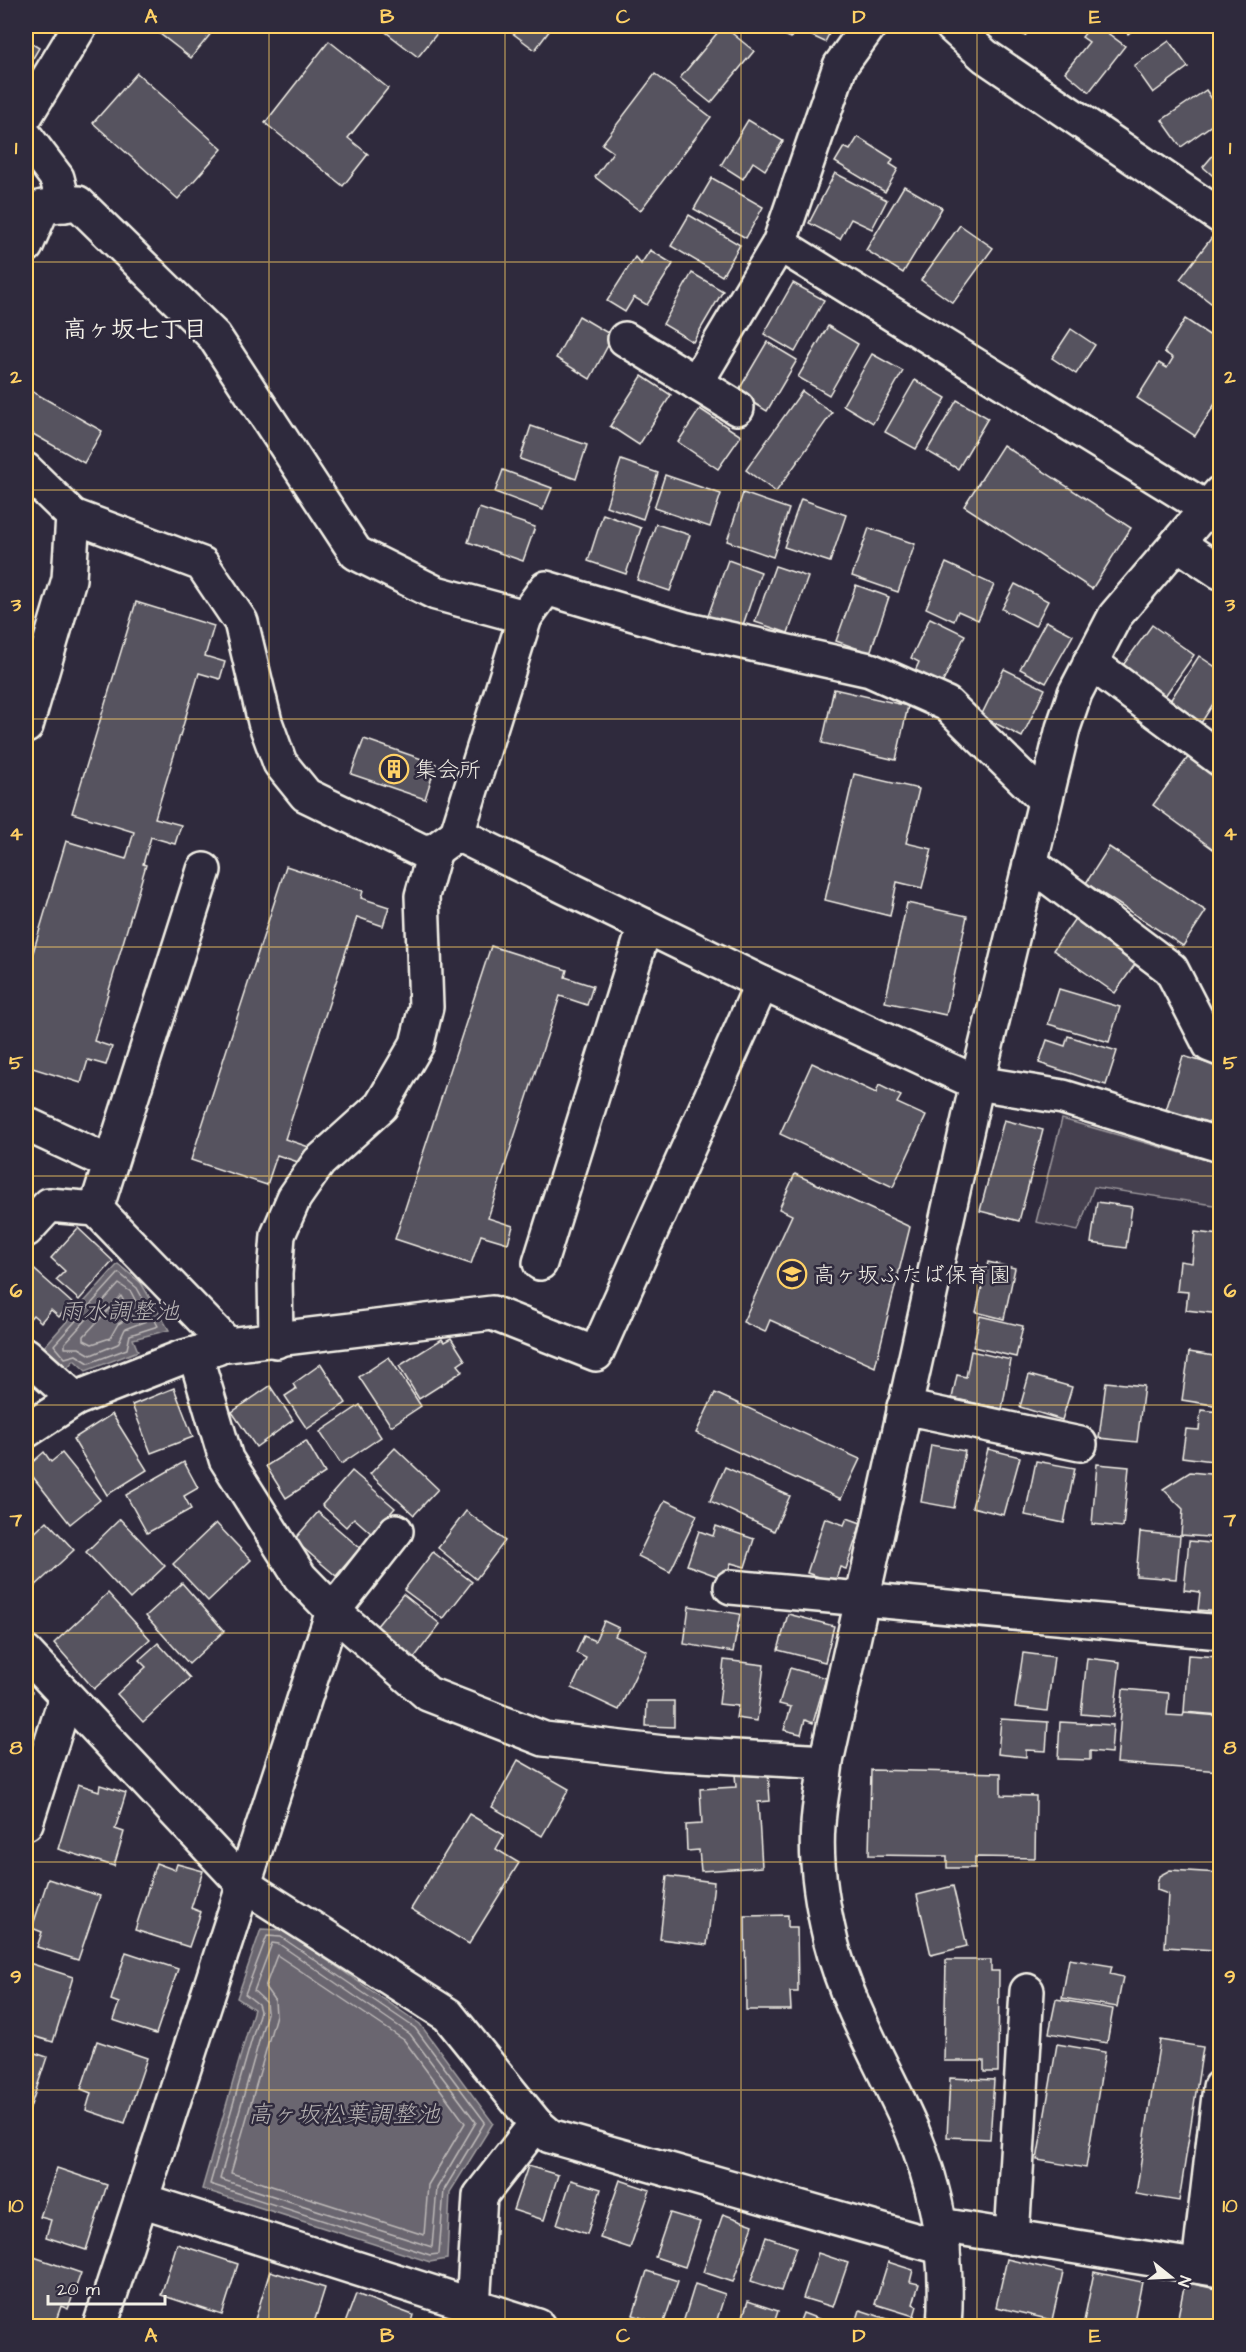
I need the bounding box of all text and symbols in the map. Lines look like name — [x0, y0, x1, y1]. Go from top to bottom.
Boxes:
text: A — [145, 3, 158, 31]
text: B — [380, 3, 395, 31]
text: C — [616, 3, 631, 31]
text: D — [853, 3, 866, 31]
text: E — [1089, 3, 1101, 31]
text: 1 — [15, 134, 18, 162]
text: 1 — [1229, 134, 1232, 162]
district label: 高ヶ坂七丁目 — [63, 313, 207, 347]
text: 2 — [9, 363, 22, 391]
text: 2 — [1223, 363, 1236, 391]
text: 3 — [10, 591, 22, 619]
text: 3 — [1224, 591, 1236, 619]
building icon: 集会所 — [378, 753, 410, 785]
place label: 集会所 — [415, 755, 481, 786]
text: 4 — [9, 820, 23, 848]
text: 4 — [1223, 820, 1237, 848]
text: 5 — [9, 1049, 24, 1077]
text: 5 — [1223, 1049, 1238, 1077]
school or university icon: 高ヶ坂ふたば保育園 — [776, 1258, 808, 1290]
place label: 高ヶ坂ふたば保育園 — [813, 1260, 1011, 1291]
text: 6 — [10, 1277, 23, 1305]
text: 6 — [1224, 1277, 1237, 1305]
water label: 雨水調整池 — [59, 1295, 180, 1329]
text: 7 — [9, 1506, 23, 1534]
text: 7 — [1223, 1506, 1237, 1534]
text: 8 — [10, 1734, 23, 1762]
text: 8 — [1224, 1734, 1237, 1762]
text: 9 — [10, 1963, 22, 1991]
text: 9 — [1224, 1963, 1236, 1991]
water label: 高ヶ坂松葉調整池 — [248, 2098, 441, 2132]
text: 10 — [8, 2192, 24, 2220]
text: 10 — [1222, 2192, 1238, 2220]
north arrow — [1141, 2247, 1201, 2307]
scale bar — [48, 2268, 165, 2306]
text: N — [1172, 2273, 1196, 2289]
text: 20 m — [57, 2277, 100, 2302]
text: A — [145, 2322, 158, 2350]
text: B — [380, 2322, 395, 2350]
text: C — [616, 2322, 631, 2350]
text: D — [853, 2322, 866, 2350]
text: E — [1089, 2322, 1101, 2350]

